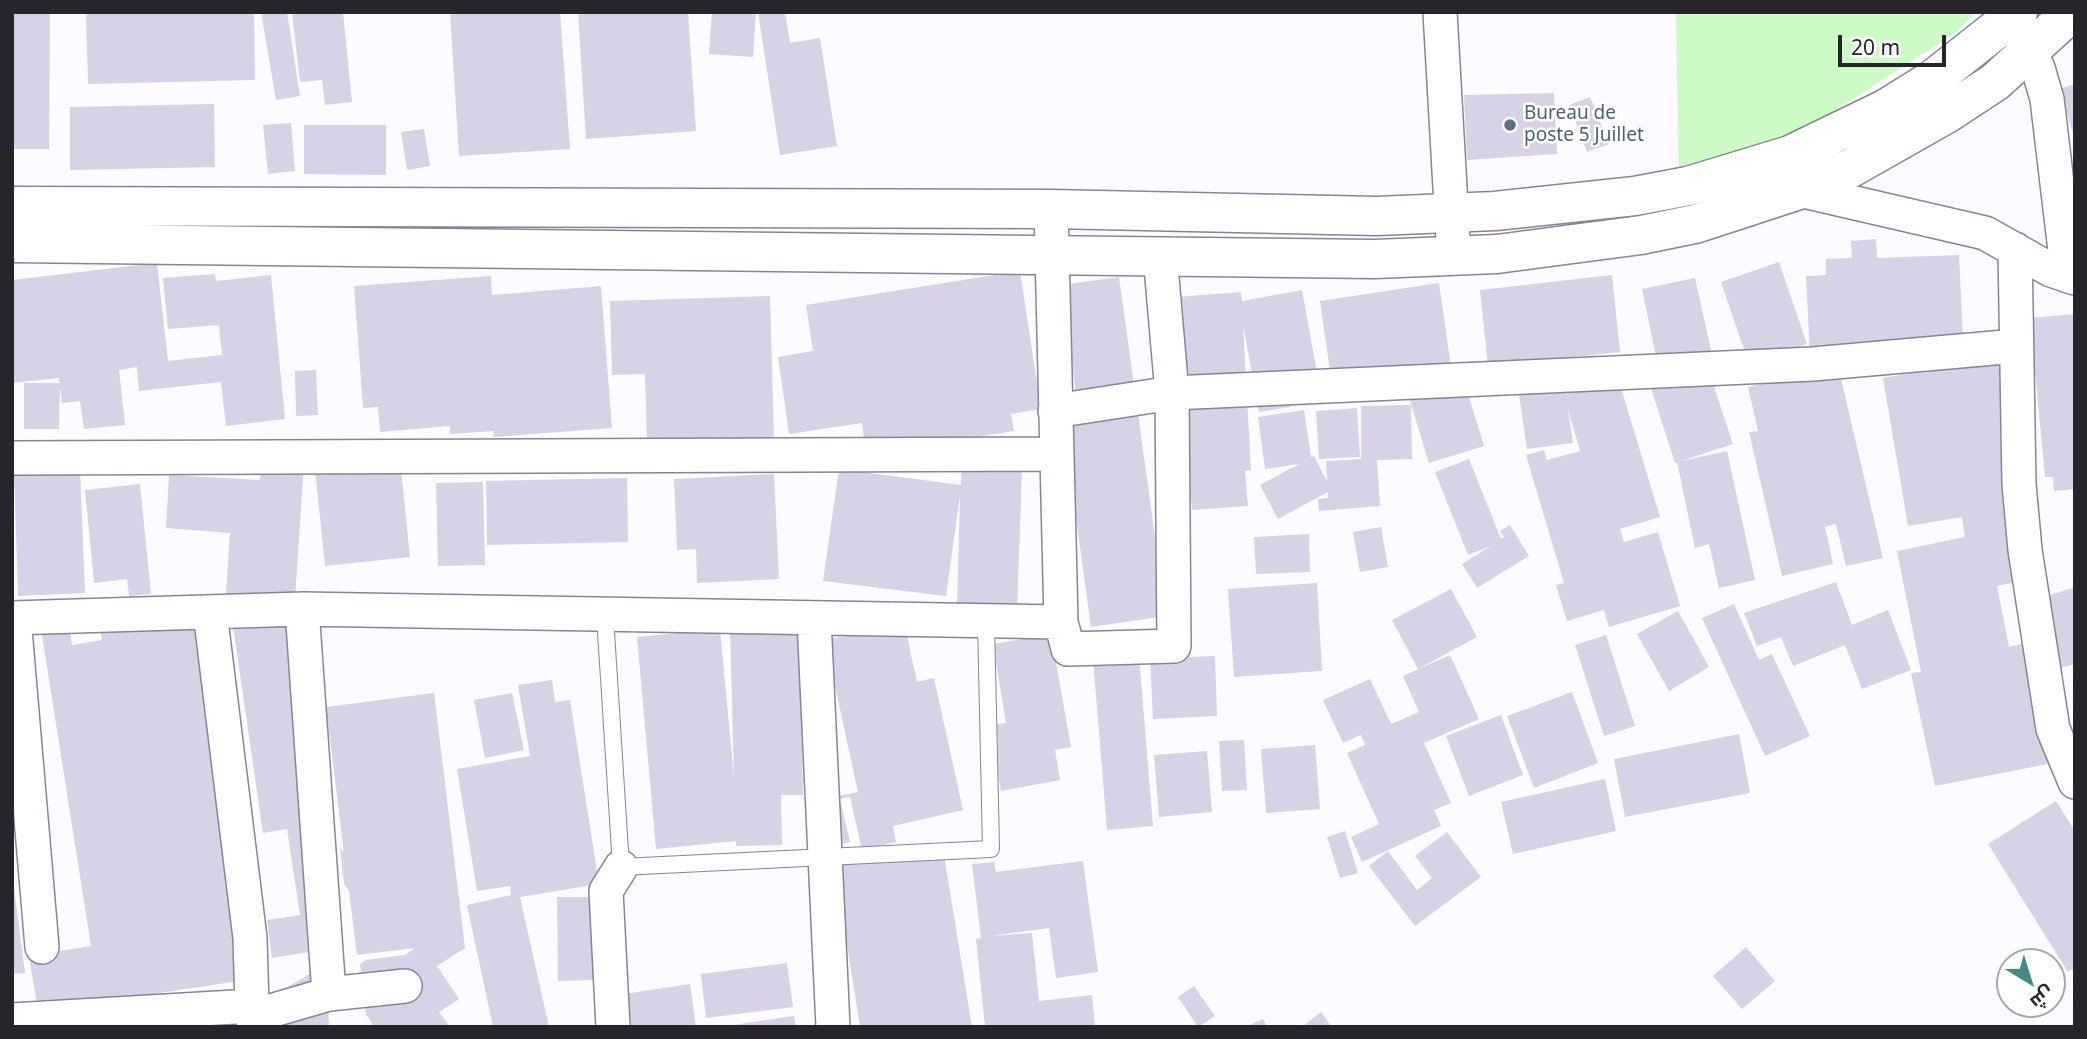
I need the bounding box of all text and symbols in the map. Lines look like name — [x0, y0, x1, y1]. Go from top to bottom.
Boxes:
scale bar — [1842, 21, 1951, 65]
text: 20 m — [1851, 33, 1900, 61]
place label: Bureau de poste 5 Juillet — [1524, 103, 1644, 147]
marker: Bureau de poste 5 Juillet — [1502, 117, 1518, 133]
north arrow — [1996, 948, 2066, 1018]
text: ش — [2025, 980, 2060, 1016]

